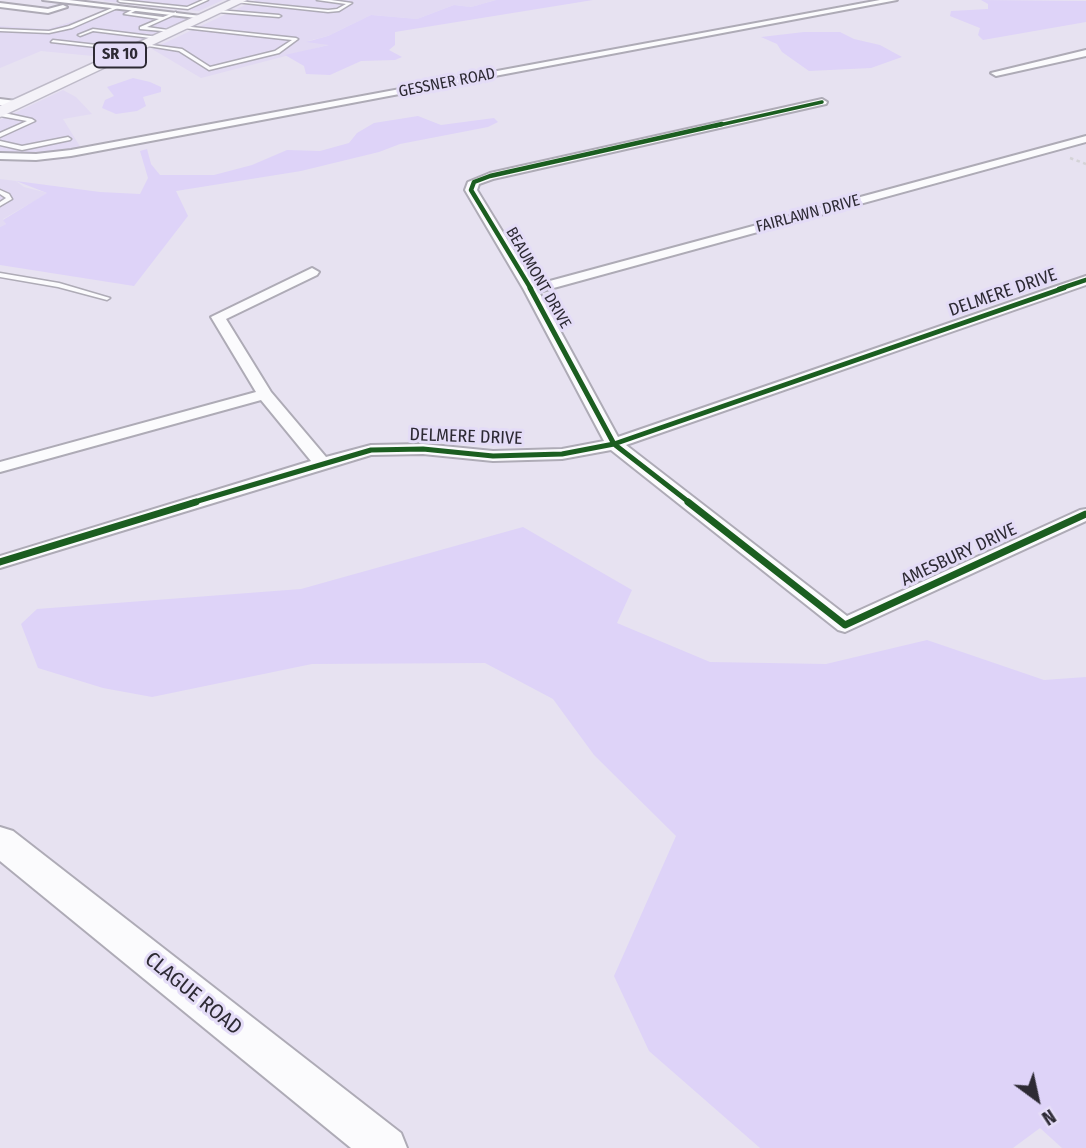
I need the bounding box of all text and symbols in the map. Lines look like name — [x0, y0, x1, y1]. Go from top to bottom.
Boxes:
road number: SR 10 — [94, 42, 146, 68]
street label: GESSNER ROAD — [397, 64, 497, 102]
street label: FAIRLAWN DRIVE — [754, 191, 862, 237]
street label: BEAUMONT DRIVE — [501, 224, 575, 332]
street label: DELMERE DRIVE — [946, 264, 1060, 322]
street label: DELMERE DRIVE — [409, 424, 523, 450]
street label: AMESBURY DRIVE — [898, 519, 1020, 591]
street label: CLAGUE ROAD — [139, 947, 247, 1041]
north arrow — [1002, 1064, 1072, 1134]
text: N — [1038, 1104, 1060, 1130]

